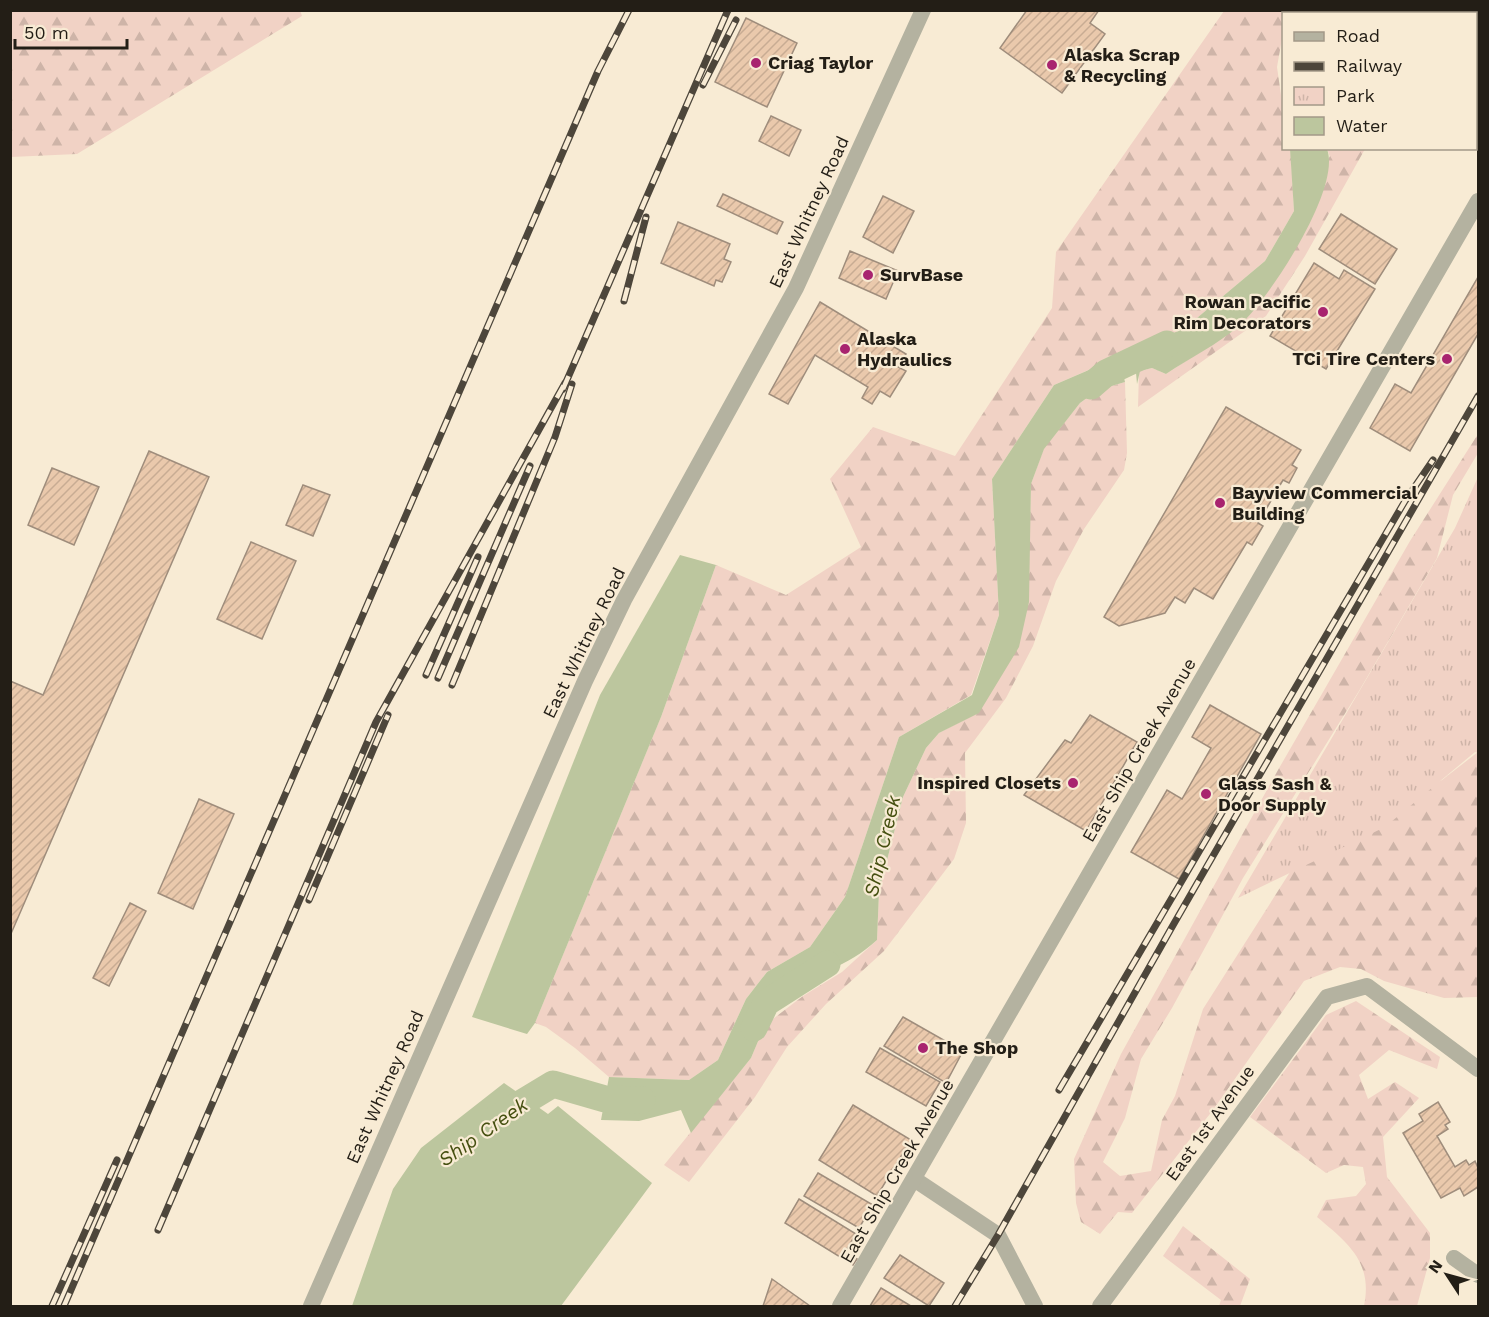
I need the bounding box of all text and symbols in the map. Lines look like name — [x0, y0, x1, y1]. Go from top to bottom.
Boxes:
scale bar — [15, 12, 128, 50]
legend — [1282, 12, 1477, 150]
text: 50 m — [24, 22, 69, 43]
text: Road — [1336, 25, 1380, 46]
place label: Alaska Scrap & Recycling — [1064, 44, 1180, 86]
place label: Criag Taylor — [768, 52, 873, 73]
text: Railway — [1336, 55, 1403, 76]
marker: Criag Taylor — [749, 56, 763, 70]
marker: Alaska Scrap & Recycling — [1045, 58, 1059, 72]
text: Park — [1336, 85, 1375, 106]
text: Water — [1336, 115, 1388, 136]
street label: East Whitney Road — [764, 132, 853, 291]
place label: SurvBase — [880, 264, 963, 285]
marker: SurvBase — [861, 268, 875, 282]
place label: Rowan Pacific Rim Decorators — [1173, 291, 1311, 333]
marker: Rowan Pacific Rim Decorators — [1316, 305, 1330, 319]
place label: Alaska Hydraulics — [857, 328, 952, 370]
marker: Alaska Hydraulics — [838, 342, 852, 356]
place label: TCi Tire Centers — [1292, 348, 1435, 369]
marker: TCi Tire Centers — [1440, 352, 1454, 366]
place label: Bayview Commercial Building — [1232, 482, 1418, 524]
marker: Bayview Commercial Building — [1213, 496, 1227, 510]
street label: East Whitney Road — [538, 564, 629, 722]
street label: East Ship Creek Avenue — [1077, 654, 1200, 845]
place label: Inspired Closets — [917, 772, 1061, 793]
place label: Glass Sash & Door Supply — [1218, 773, 1332, 815]
marker: Inspired Closets — [1066, 776, 1080, 790]
marker: Glass Sash & Door Supply — [1199, 787, 1213, 801]
water label: Ship Creek — [859, 792, 906, 899]
street label: East Whitney Road — [341, 1007, 428, 1167]
place label: The Shop — [935, 1037, 1018, 1058]
marker: The Shop — [916, 1041, 930, 1055]
street label: East 1st Avenue — [1161, 1061, 1259, 1185]
street label: East Ship Creek Avenue — [835, 1075, 958, 1266]
water label: Ship Creek — [434, 1092, 533, 1172]
north arrow — [1417, 1245, 1477, 1305]
text: N — [1424, 1256, 1446, 1277]

